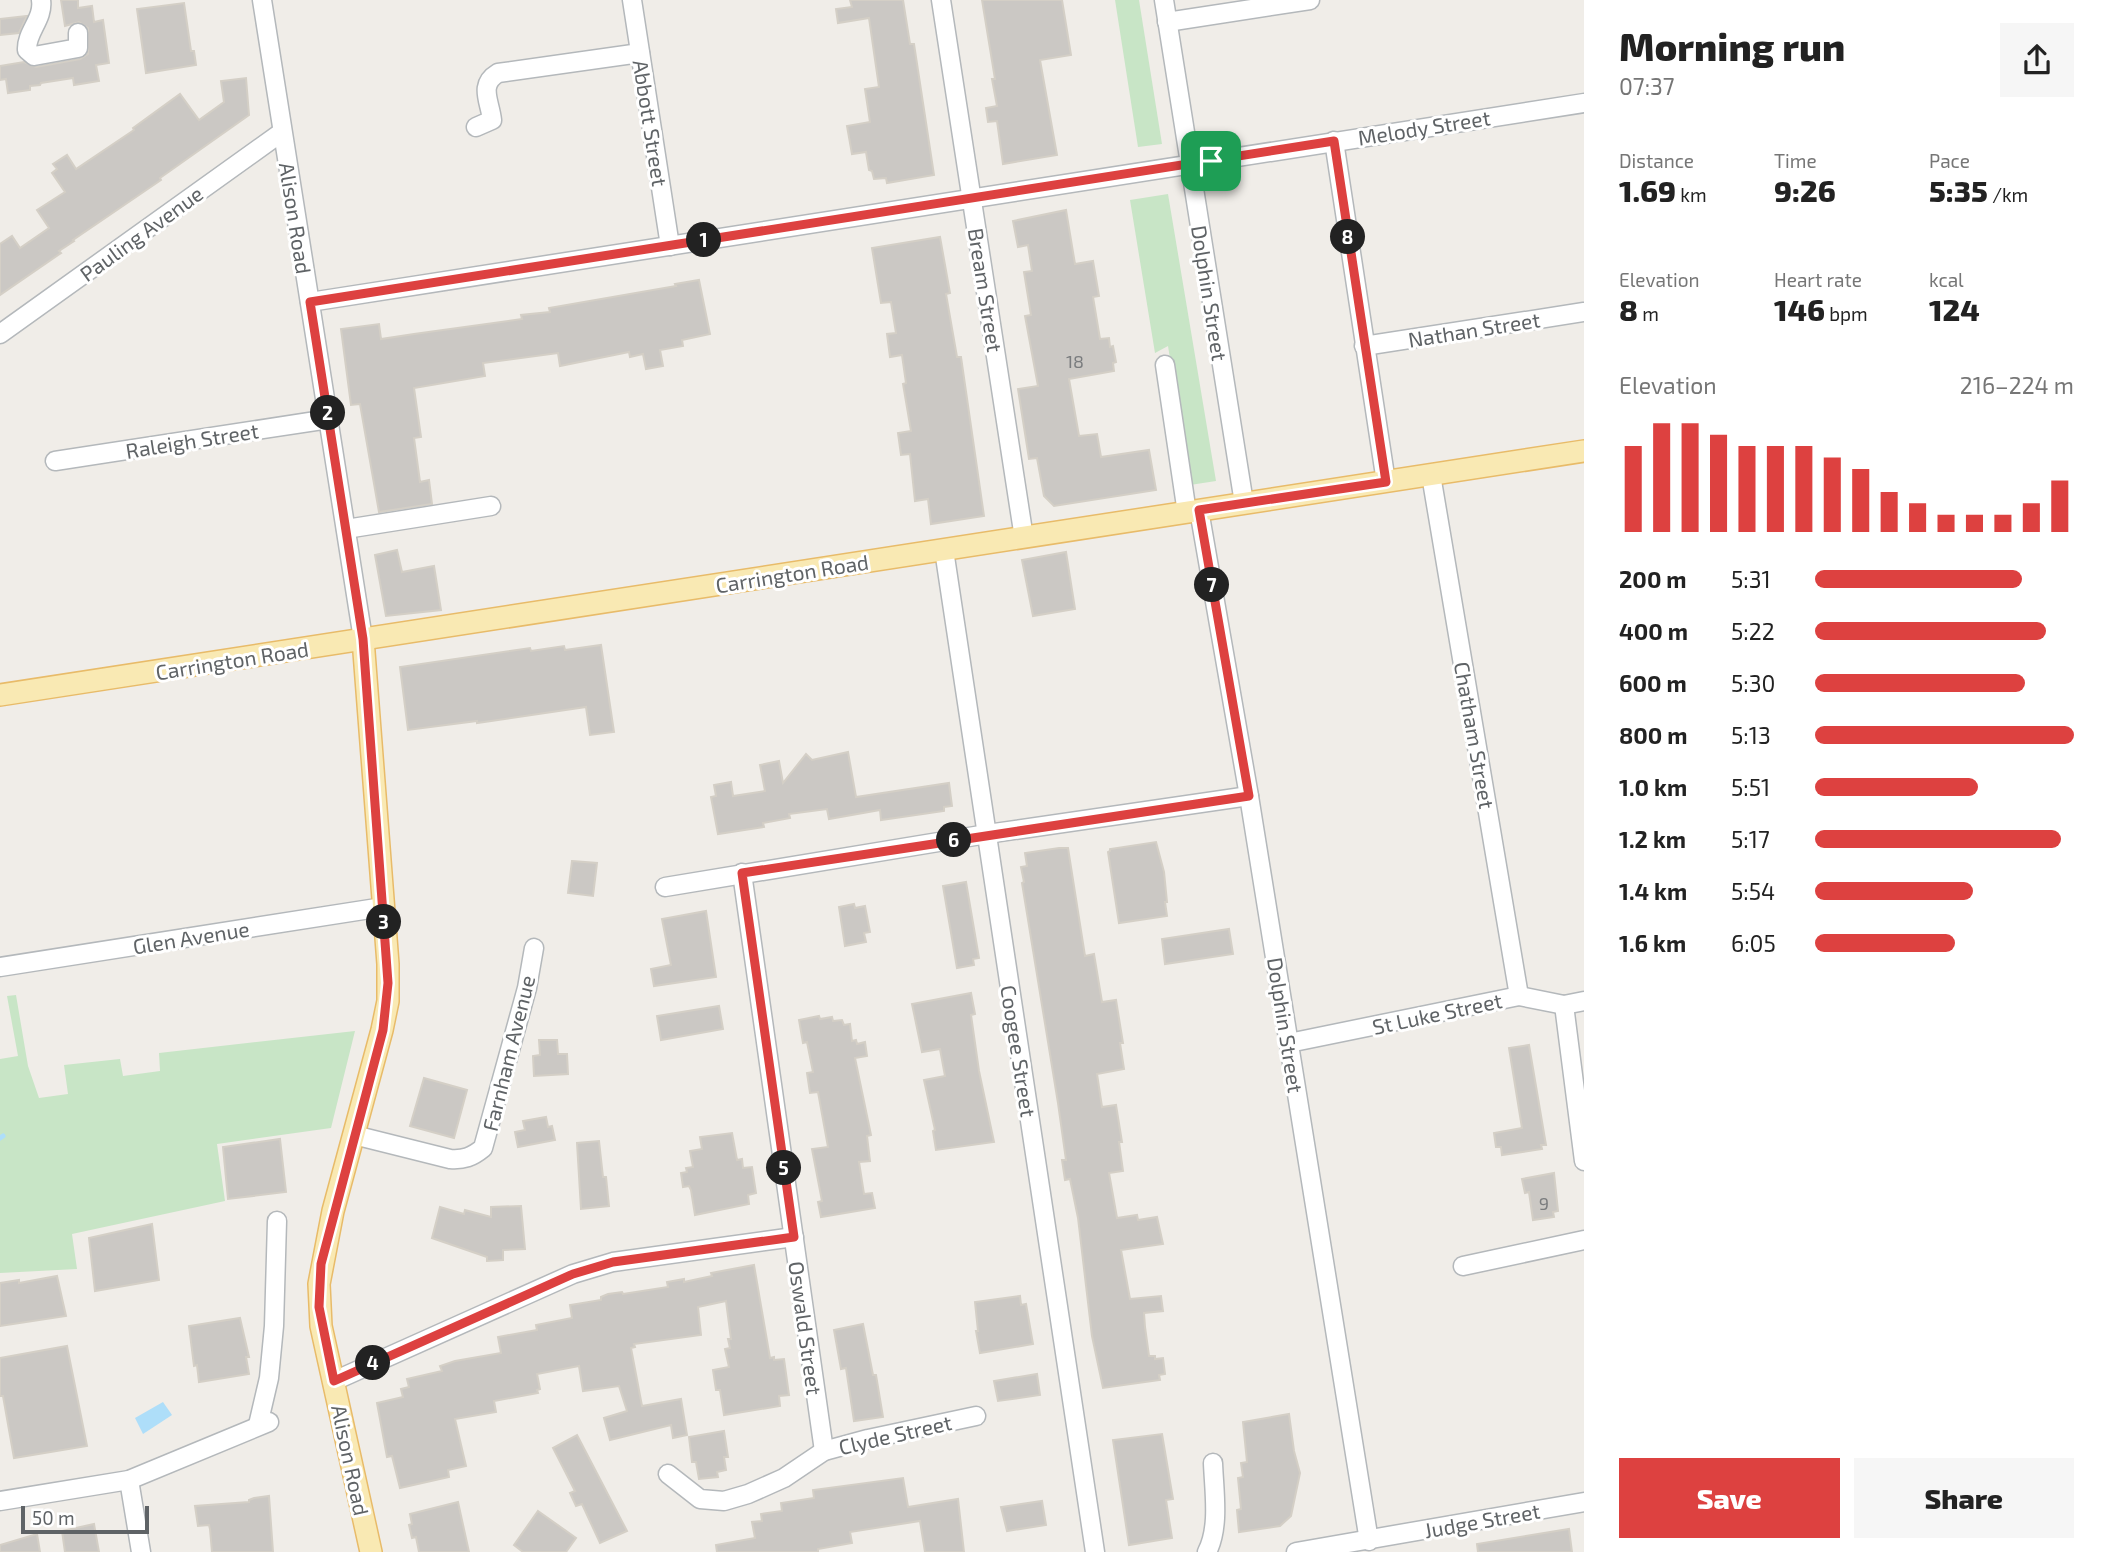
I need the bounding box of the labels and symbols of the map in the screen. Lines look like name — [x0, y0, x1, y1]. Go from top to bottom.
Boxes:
street label: Abbott Street — [629, 58, 673, 188]
street label: Melody Street — [1356, 104, 1492, 150]
pin — [1181, 131, 1241, 191]
street label: Alison Road — [275, 161, 317, 275]
street label: Pauling Avenue — [75, 180, 207, 286]
pin: 8 — [1330, 219, 1366, 254]
pin: 1 — [686, 222, 722, 258]
street label: Dolphin Street — [1187, 223, 1233, 363]
street label: Bream Street — [964, 226, 1008, 354]
street label: Nathan Street — [1406, 306, 1542, 352]
house number: 18 — [1066, 350, 1084, 372]
pin: 2 — [310, 396, 346, 430]
street label: Raleigh Street — [124, 417, 260, 463]
street label: Carrington Road — [714, 549, 870, 597]
pin: 7 — [1194, 568, 1230, 602]
street label: Carrington Road — [154, 636, 310, 684]
street label: Chatham Street — [1450, 660, 1500, 810]
pin: 6 — [936, 822, 972, 858]
pin: 3 — [366, 904, 402, 940]
street label: Glen Avenue — [131, 915, 251, 959]
street label: Dolphin Street — [1263, 955, 1309, 1095]
street label: Farnham Avenue — [477, 973, 539, 1133]
street label: Coogee Street — [996, 983, 1042, 1119]
street label: St Luke Street — [1370, 987, 1504, 1039]
pin: 5 — [766, 1150, 802, 1186]
house number: 9 — [1539, 1192, 1549, 1214]
street label: Oswald Street — [784, 1260, 828, 1396]
pin: 4 — [356, 1346, 390, 1380]
street label: Alison Road — [327, 1402, 375, 1518]
street label: Clyde Street — [836, 1409, 954, 1459]
street label: Judge Street — [1422, 1498, 1542, 1542]
scale bar — [21, 1503, 149, 1535]

